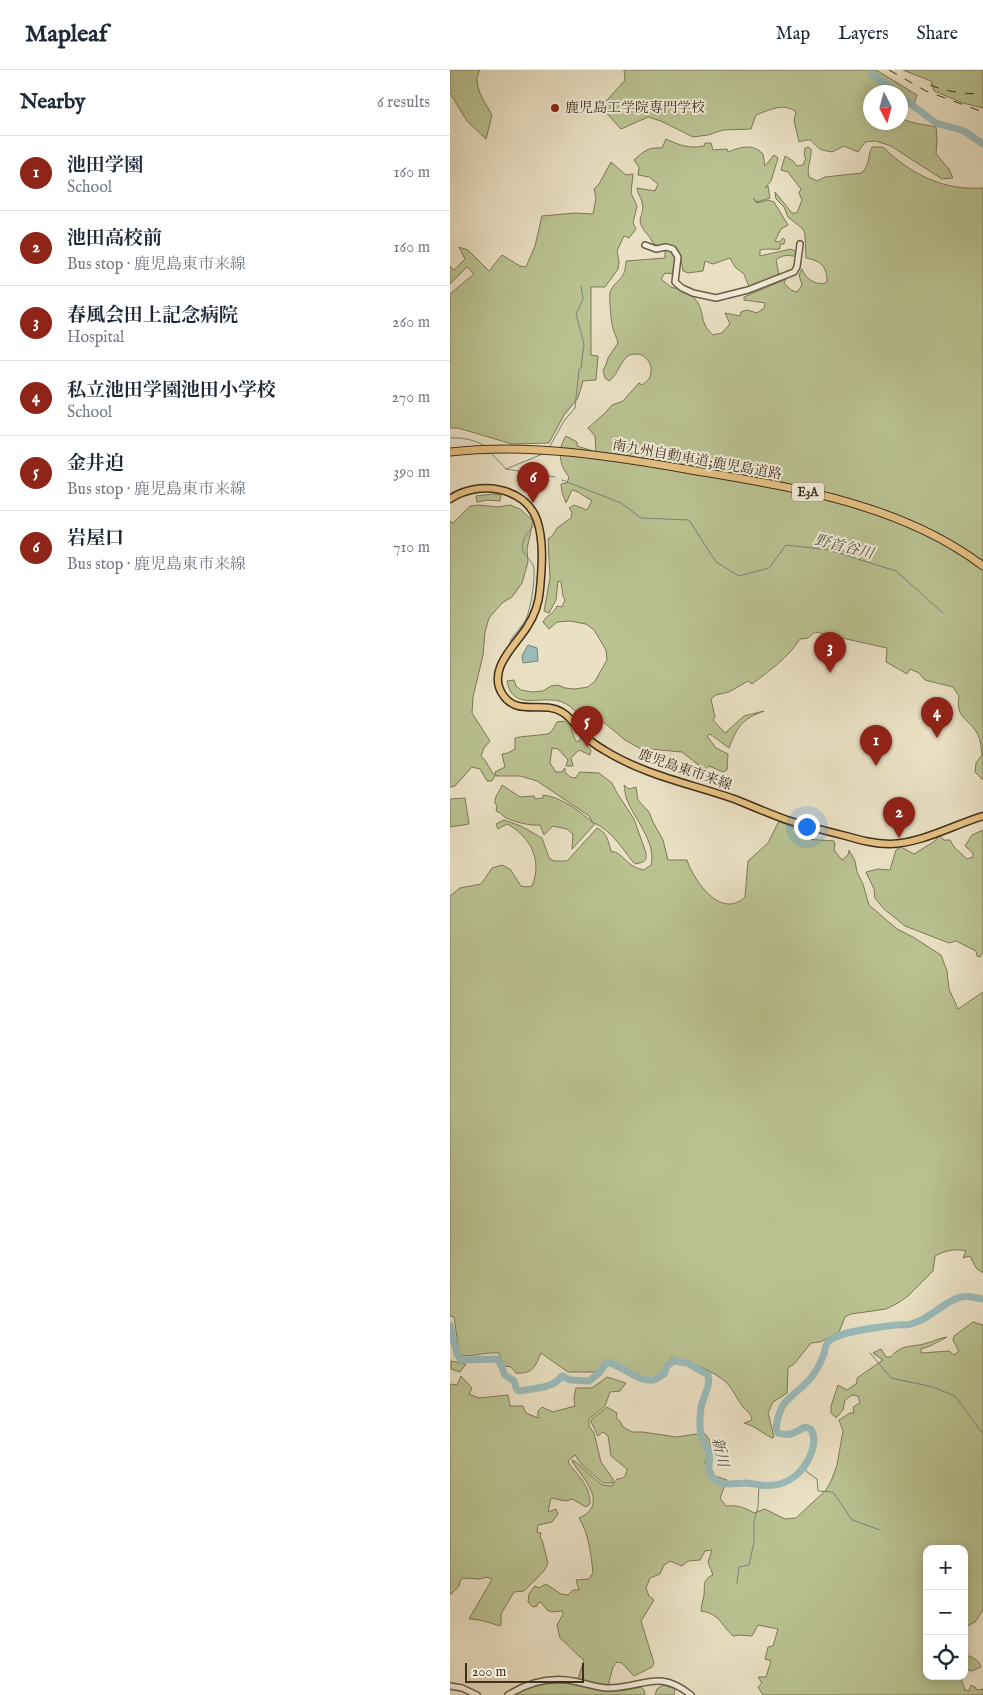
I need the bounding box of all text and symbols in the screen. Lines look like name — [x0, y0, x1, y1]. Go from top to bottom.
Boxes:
text: Mapleaf — [25, 19, 107, 50]
text: Map — [776, 23, 810, 46]
text: Layers — [838, 23, 889, 46]
text: Share — [917, 23, 958, 46]
north arrow — [863, 85, 908, 130]
text: Nearby — [20, 89, 85, 116]
text: 6 results — [377, 93, 430, 113]
place label: 鹿児島工学院専門学校 — [565, 99, 705, 117]
marker: 鹿児島工学院専門学校 — [549, 102, 561, 114]
text: 池田学園 — [67, 154, 143, 178]
text: 1 — [33, 163, 39, 183]
text: 160 m — [394, 163, 430, 183]
text: School — [67, 178, 112, 198]
text: 池田高校前 — [67, 227, 162, 251]
text: 2 — [32, 238, 40, 258]
text: 160 m — [394, 238, 430, 258]
text: Bus stop · 鹿児島東市来線 — [67, 255, 246, 275]
text: 春風会田上記念病院 — [67, 304, 238, 328]
text: 3 — [33, 313, 39, 333]
text: 260 m — [392, 313, 430, 333]
text: Hospital — [67, 328, 124, 348]
text: 私立池田学園池田小学校 — [67, 379, 276, 403]
text: 4 — [32, 388, 40, 408]
text: 270 m — [391, 388, 430, 408]
text: School — [67, 403, 112, 423]
street label: 南九州自動車道;鹿児島道路 — [611, 436, 783, 484]
text: 金井迫 — [67, 452, 124, 476]
pin: 6 — [517, 462, 549, 503]
text: 5 — [33, 463, 39, 483]
text: 390 m — [393, 463, 430, 483]
text: Bus stop · 鹿児島東市来線 — [67, 480, 246, 500]
road number: E3A — [792, 482, 824, 502]
text: 岩屋口 — [67, 527, 124, 551]
water label: 野首谷川 — [813, 531, 877, 564]
text: 6 — [33, 538, 39, 558]
text: 710 m — [393, 538, 430, 558]
text: Bus stop · 鹿児島東市来線 — [67, 555, 246, 575]
pin: 3 — [814, 632, 846, 673]
pin: 4 — [921, 697, 953, 738]
pin: 5 — [571, 706, 603, 747]
pin: 1 — [860, 725, 892, 766]
street label: 鹿児島東市来線 — [636, 746, 734, 794]
pin: 2 — [883, 797, 915, 838]
your location — [794, 814, 820, 840]
water label: 新川 — [707, 1435, 733, 1471]
map controls — [923, 1545, 968, 1680]
button: + — [923, 1545, 968, 1590]
button: − — [923, 1590, 968, 1635]
button: locate — [923, 1635, 968, 1680]
scale bar — [465, 1660, 584, 1683]
text: 200 m — [472, 1663, 506, 1681]

